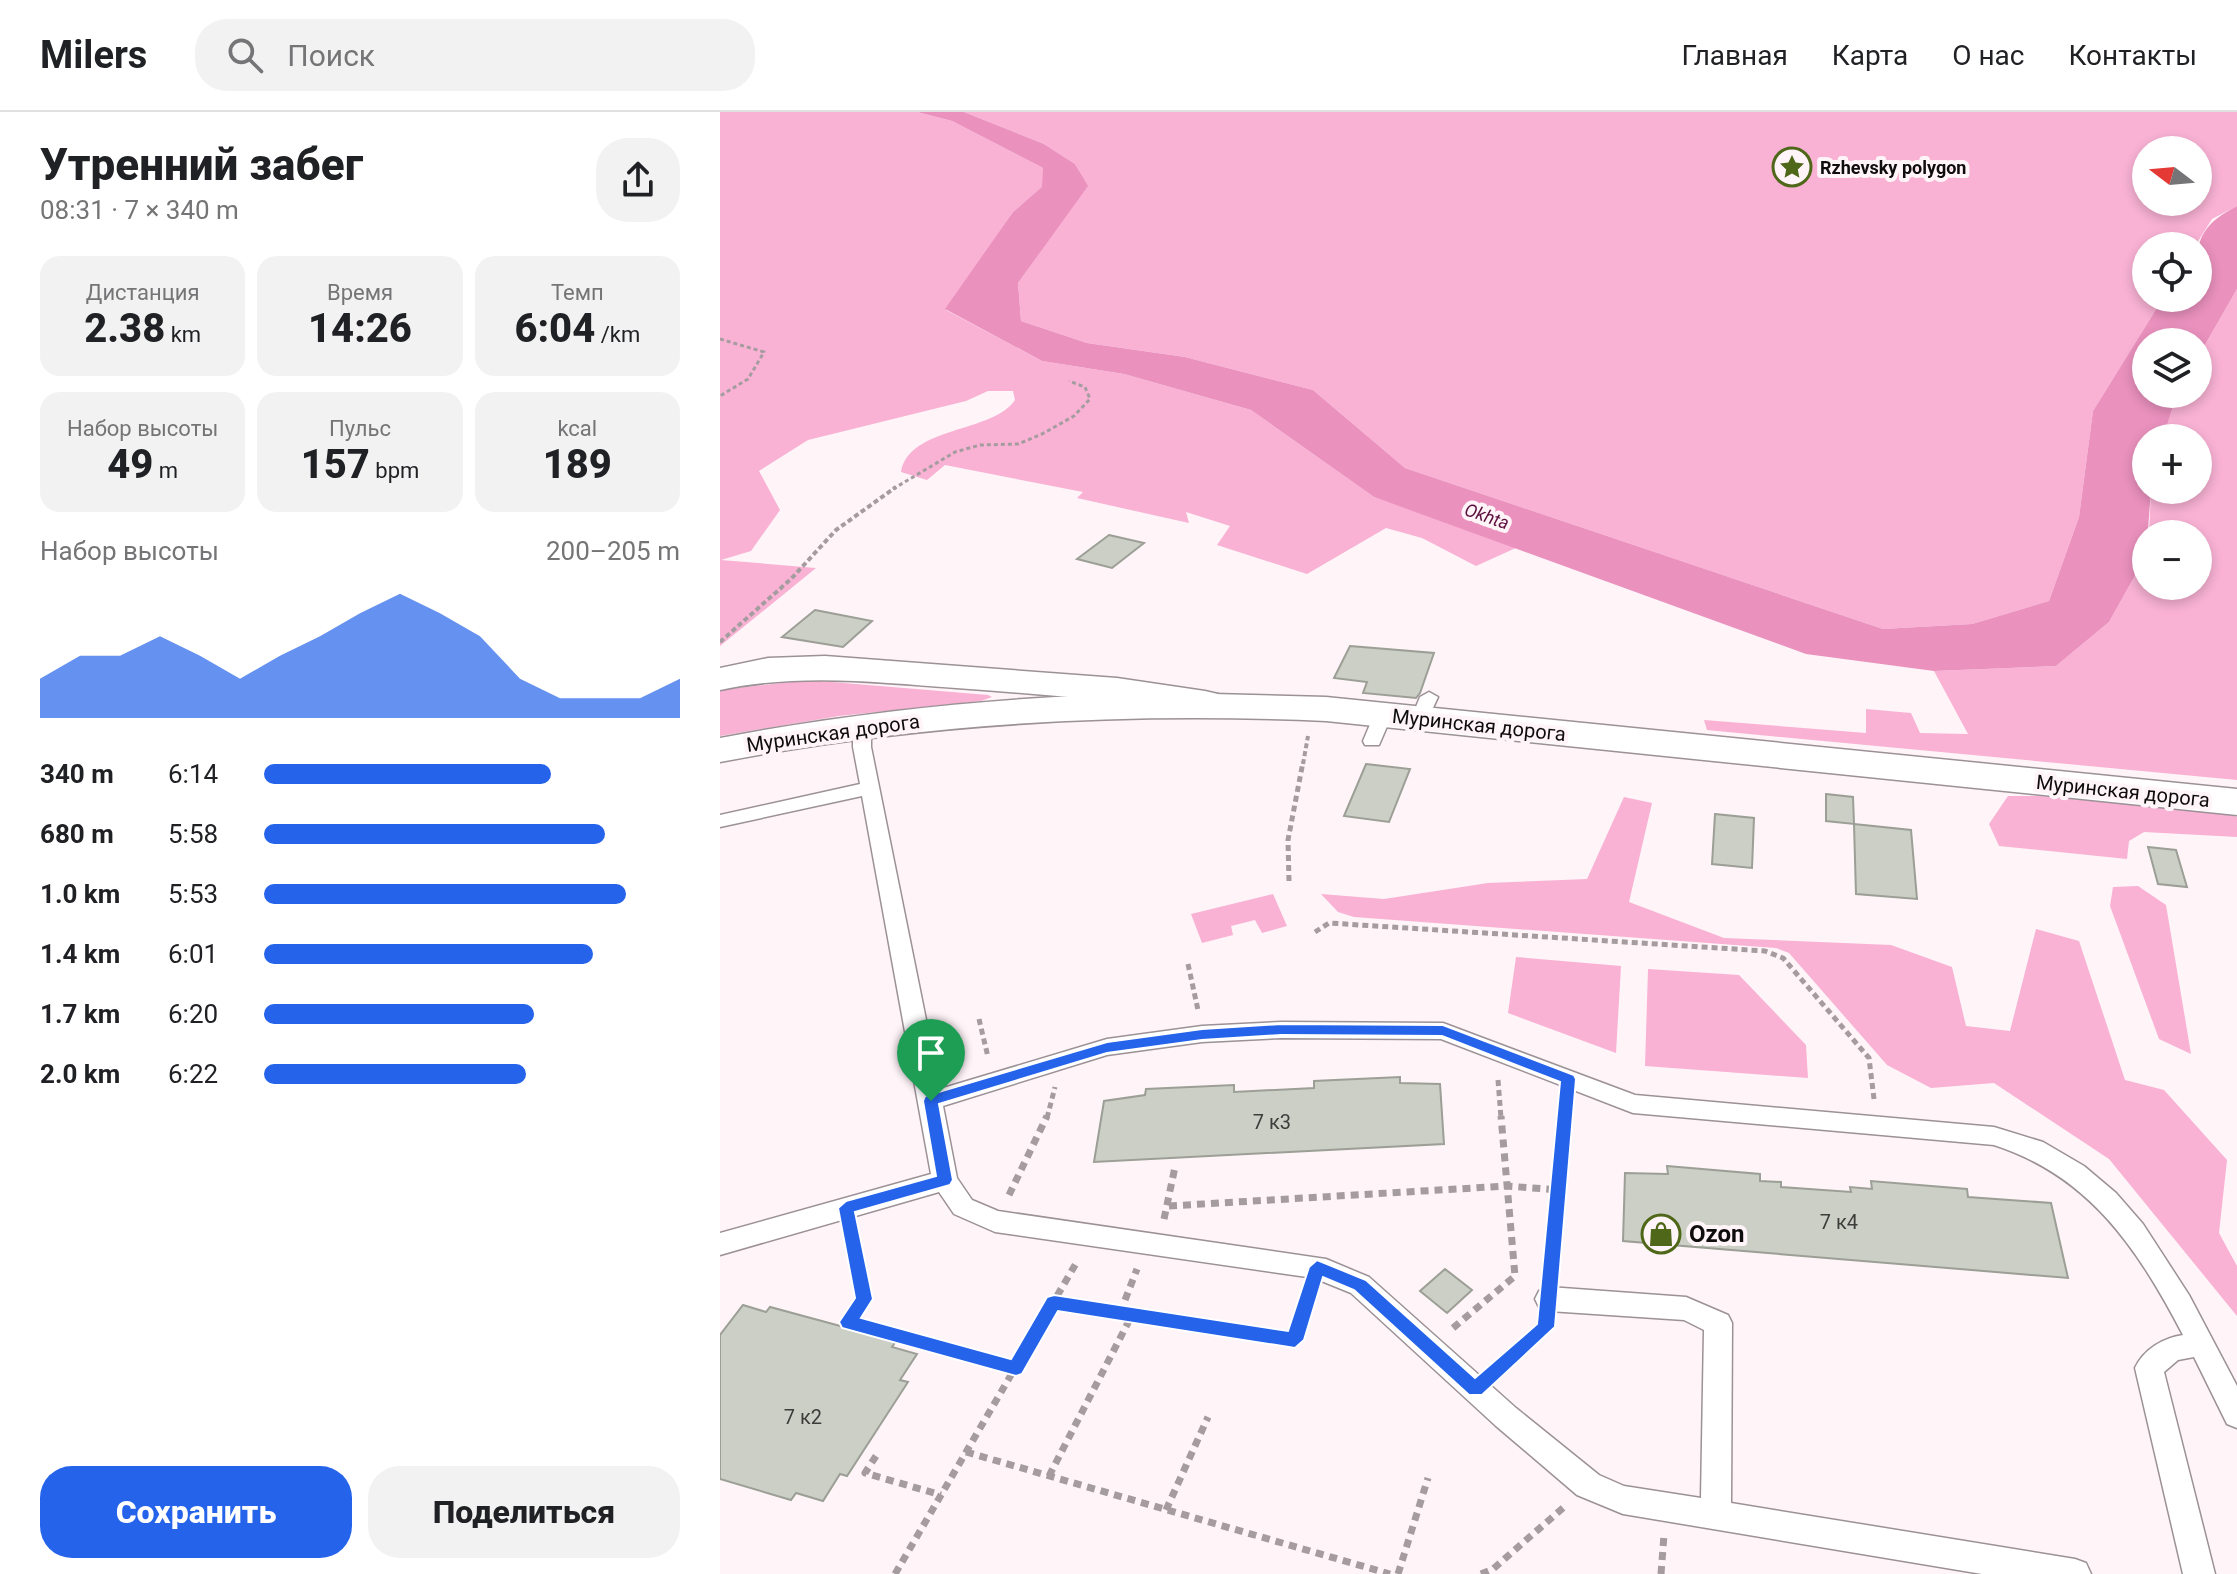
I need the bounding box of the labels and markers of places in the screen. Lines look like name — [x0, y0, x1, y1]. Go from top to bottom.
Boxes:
place icon: Rzhevsky polygon — [1771, 146, 1813, 188]
place label: Rzhevsky polygon — [1820, 157, 1966, 178]
pin — [897, 1019, 965, 1101]
shop icon: Ozon — [1640, 1213, 1682, 1255]
place label: Ozon — [1689, 1220, 1745, 1248]

